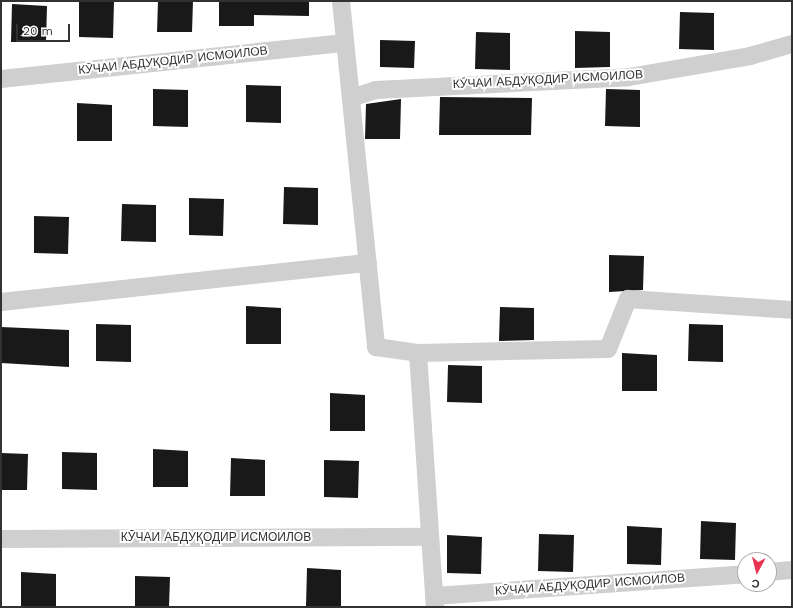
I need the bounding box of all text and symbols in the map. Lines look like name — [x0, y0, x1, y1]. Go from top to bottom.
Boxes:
scale bar — [18, 16, 72, 42]
text: 20 m — [23, 24, 53, 38]
street label: КӮЧАИ АБДУҚОДИР ИСМОИЛОВ — [78, 44, 268, 78]
street label: КӮЧАИ АБДУҚОДИР ИСМОИЛОВ — [453, 68, 643, 92]
street label: КӮЧАИ АБДУҚОДИР ИСМОИЛОВ — [121, 531, 311, 545]
north arrow — [737, 552, 777, 592]
street label: КӮЧАИ АБДУҚОДИР ИСМОИЛОВ — [495, 571, 685, 599]
text: С — [751, 576, 760, 590]

